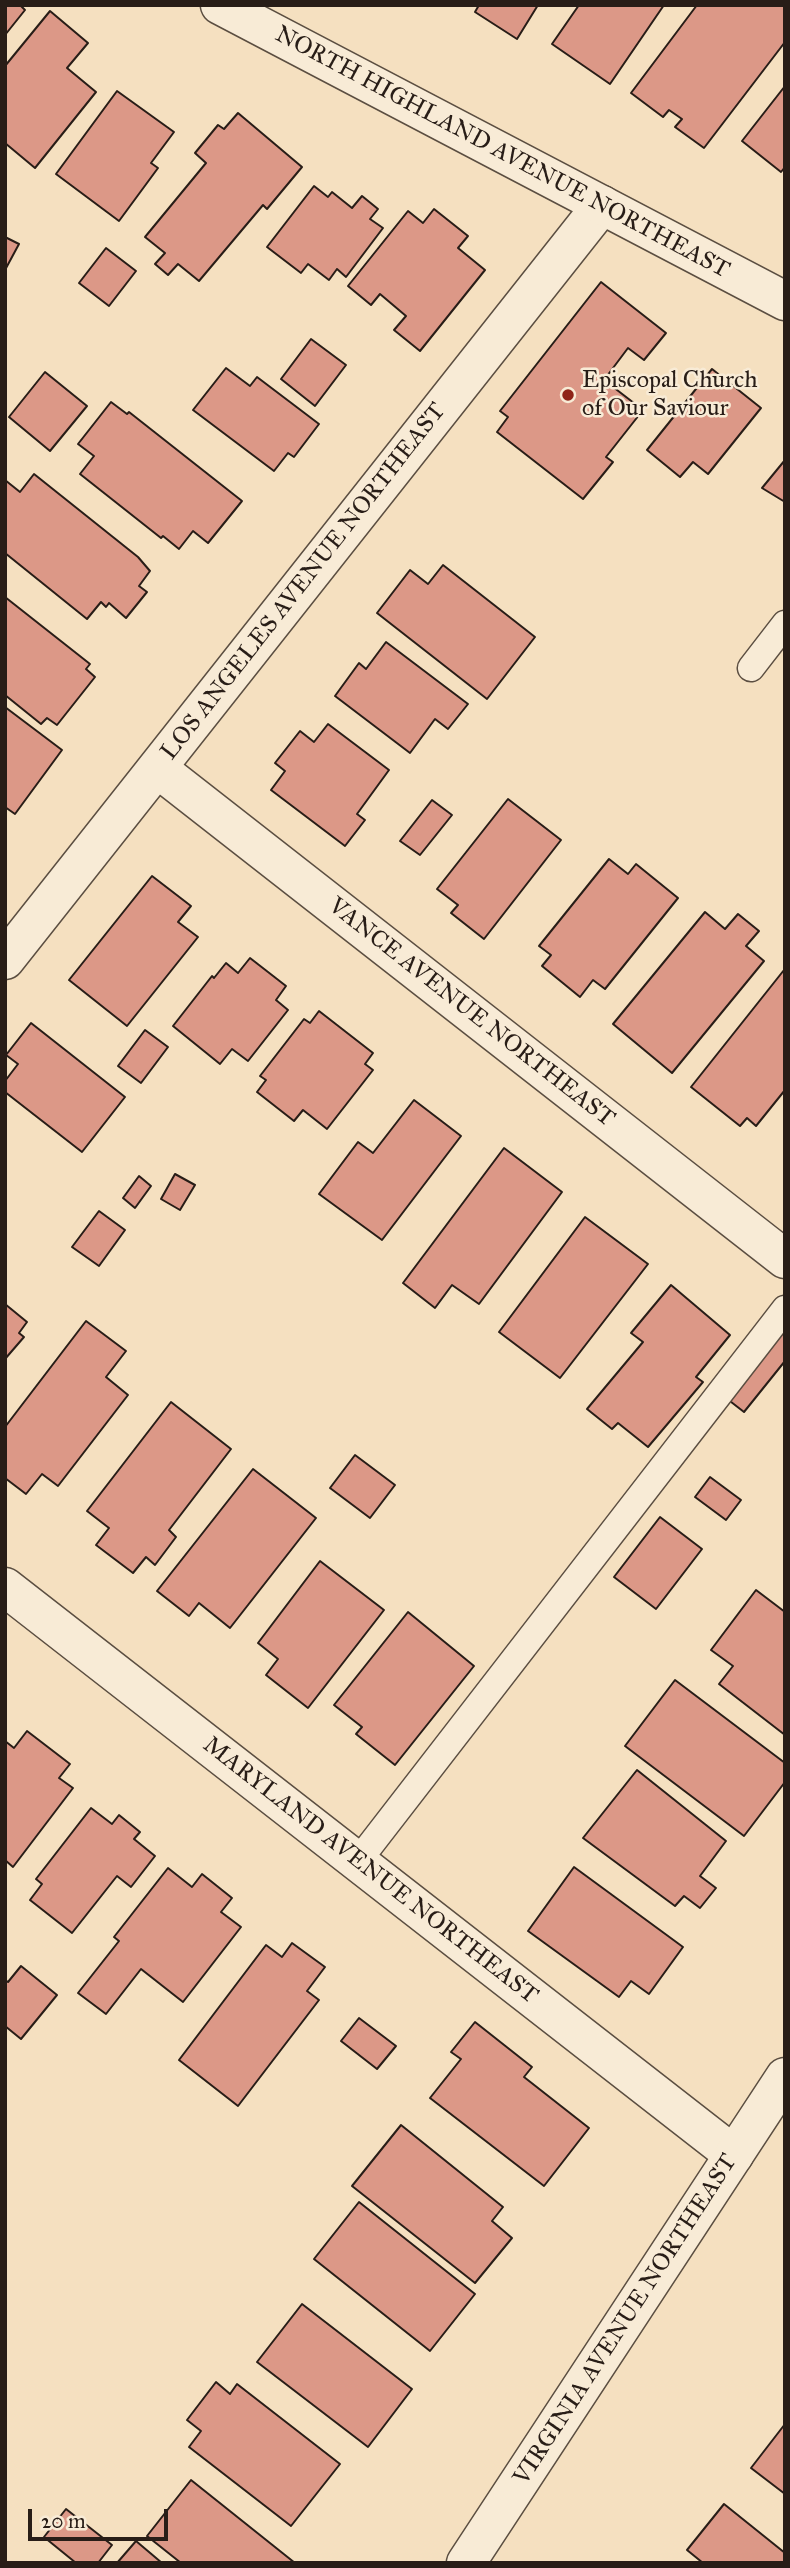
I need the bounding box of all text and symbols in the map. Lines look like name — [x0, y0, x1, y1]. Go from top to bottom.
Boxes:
street label: NORTH HIGHLAND AVENUE NORTHEAST — [270, 20, 734, 286]
place label: Episcopal Church of Our Saviour — [582, 367, 757, 423]
marker: Episcopal Church of Our Saviour — [560, 387, 576, 403]
street label: LOS ANGELES AVENUE NORTHEAST — [156, 398, 452, 766]
street label: VANCE AVENUE NORTHEAST — [322, 892, 620, 1134]
street label: MARYLAND AVENUE NORTHEAST — [197, 1731, 543, 2011]
street label: VIRGINIA AVENUE NORTHEAST — [508, 2149, 744, 2491]
scale bar — [32, 2494, 172, 2538]
text: 20 m — [41, 2508, 86, 2534]

